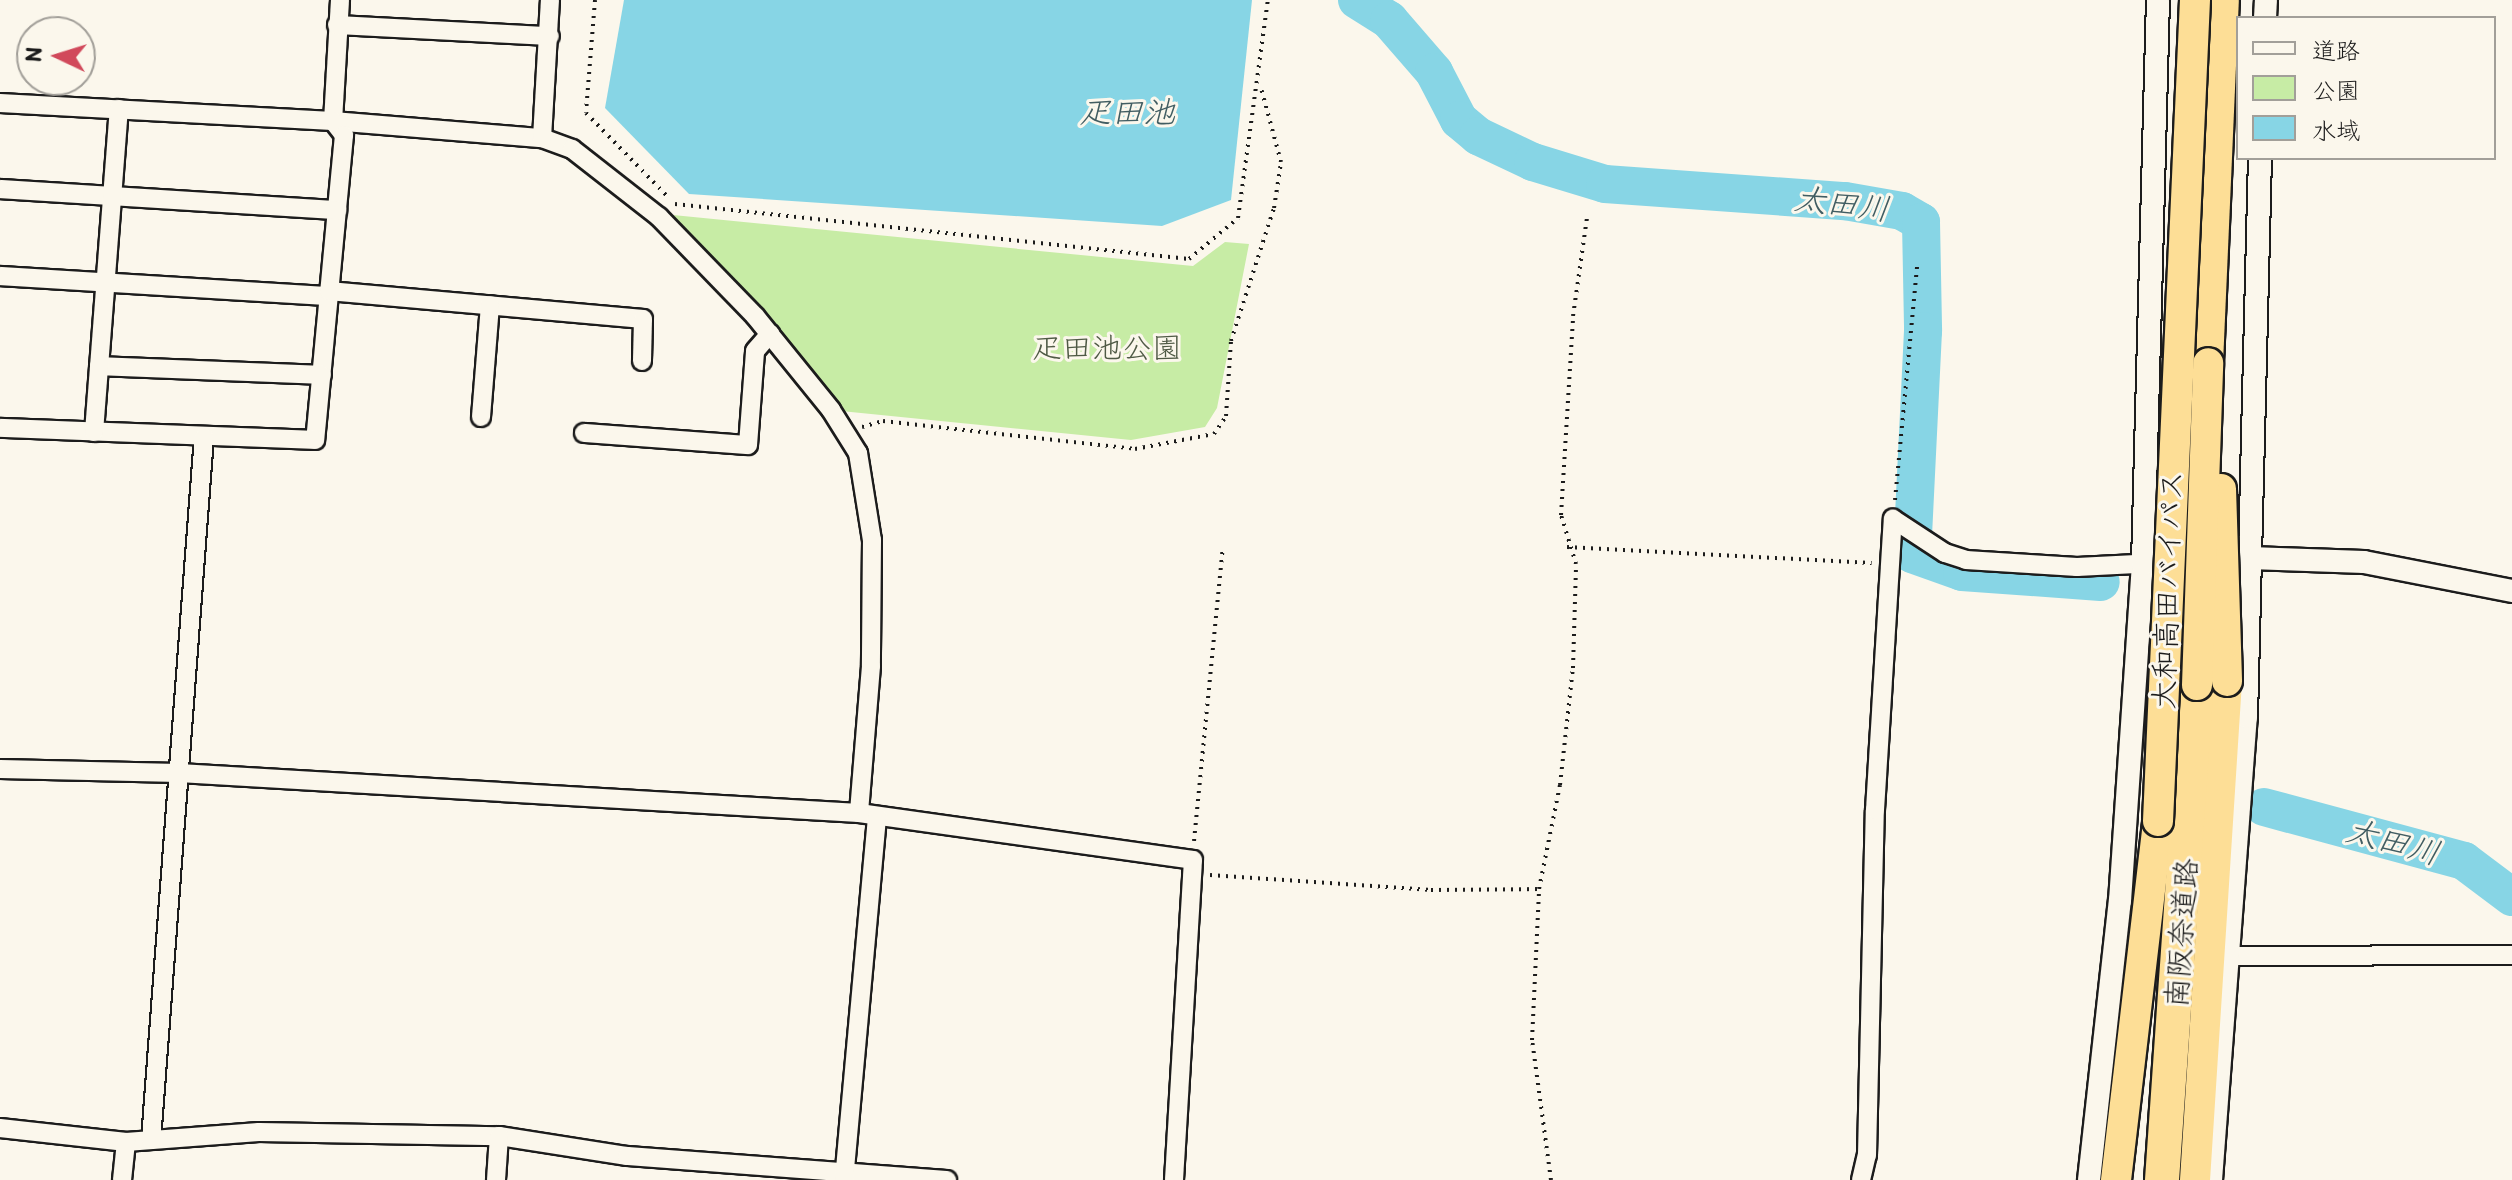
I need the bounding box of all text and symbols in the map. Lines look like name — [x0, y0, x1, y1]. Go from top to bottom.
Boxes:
north arrow — [16, 16, 96, 96]
legend — [2236, 16, 2496, 160]
text: 道路 — [2312, 36, 2360, 65]
text: N — [20, 46, 48, 63]
text: 公園 — [2312, 76, 2360, 105]
water label: 疋田池 — [1079, 93, 1175, 131]
text: 水域 — [2312, 116, 2360, 145]
water label: 太田川 — [1792, 179, 1892, 229]
park label: 疋田池公園 — [1032, 330, 1182, 366]
street label: 大和高田バイパス — [2146, 469, 2190, 711]
water label: 太田川 — [2342, 811, 2444, 873]
street label: 南阪奈道路 — [2159, 857, 2205, 1009]

